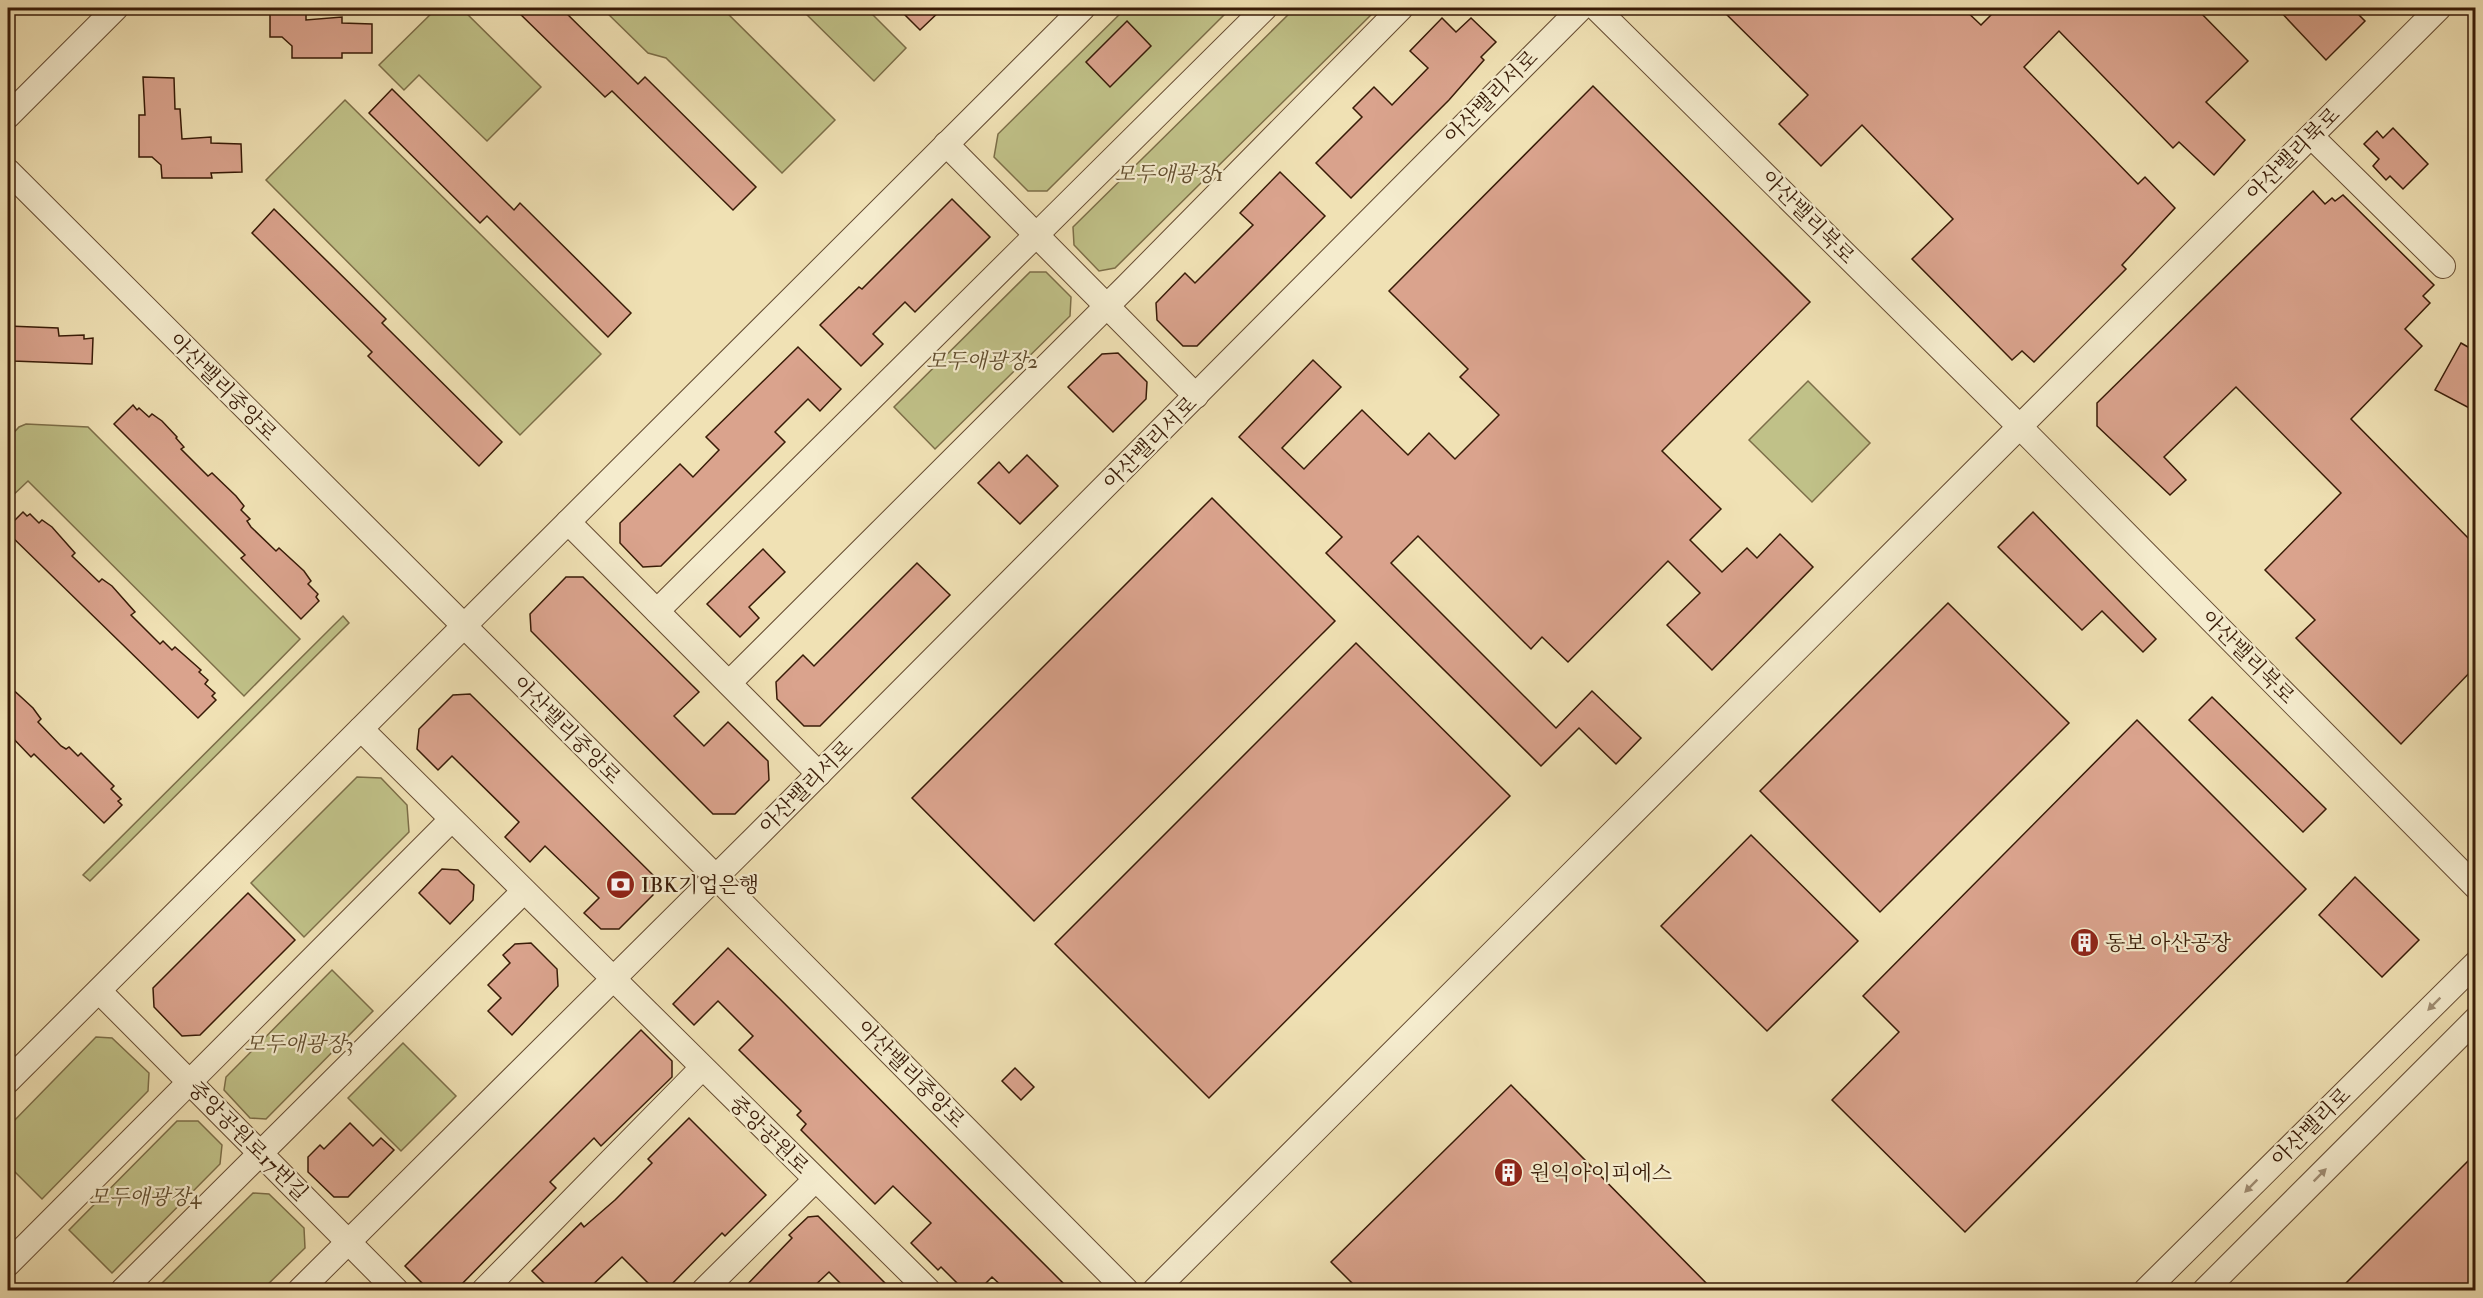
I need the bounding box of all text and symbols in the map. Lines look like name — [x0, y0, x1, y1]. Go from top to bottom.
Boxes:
street label: 아산밸리서로 — [1439, 45, 1544, 150]
street label: 아산밸리북로 — [2241, 102, 2346, 207]
park label: 모두애광장1 — [1114, 161, 1224, 188]
street label: 아산밸리북로 — [1755, 165, 1860, 270]
street label: 아산밸리중앙로 — [163, 328, 282, 447]
park label: 모두애광장2 — [926, 348, 1038, 375]
street label: 아산밸리서로 — [1098, 391, 1203, 496]
street label: 아산밸리북로 — [2195, 605, 2300, 710]
street label: 아산밸리중앙로 — [507, 671, 626, 790]
street label: 아산밸리서로 — [754, 735, 859, 840]
bank icon: IBK기업은행 — [604, 869, 636, 901]
place label: IBK기업은행 — [641, 872, 759, 899]
building icon: 동보 아산공장 — [2068, 927, 2100, 959]
place label: 동보 아산공장 — [2105, 930, 2232, 957]
one-way arrow — [2427, 997, 2441, 1011]
street label: 아산밸리중앙로 — [851, 1015, 970, 1134]
park label: 모두애광장3 — [244, 1031, 354, 1058]
street label: 중앙공원로17번길 — [182, 1076, 313, 1207]
street label: 아산밸리로 — [2266, 1082, 2357, 1173]
street label: 중앙공원로 — [723, 1090, 815, 1180]
building icon: 원익아이피에스 — [1493, 1157, 1525, 1189]
place label: 원익아이피에스 — [1530, 1160, 1672, 1187]
one-way arrow — [2313, 1167, 2327, 1182]
one-way arrow — [2245, 1178, 2259, 1192]
park label: 모두애광장4 — [89, 1184, 202, 1211]

